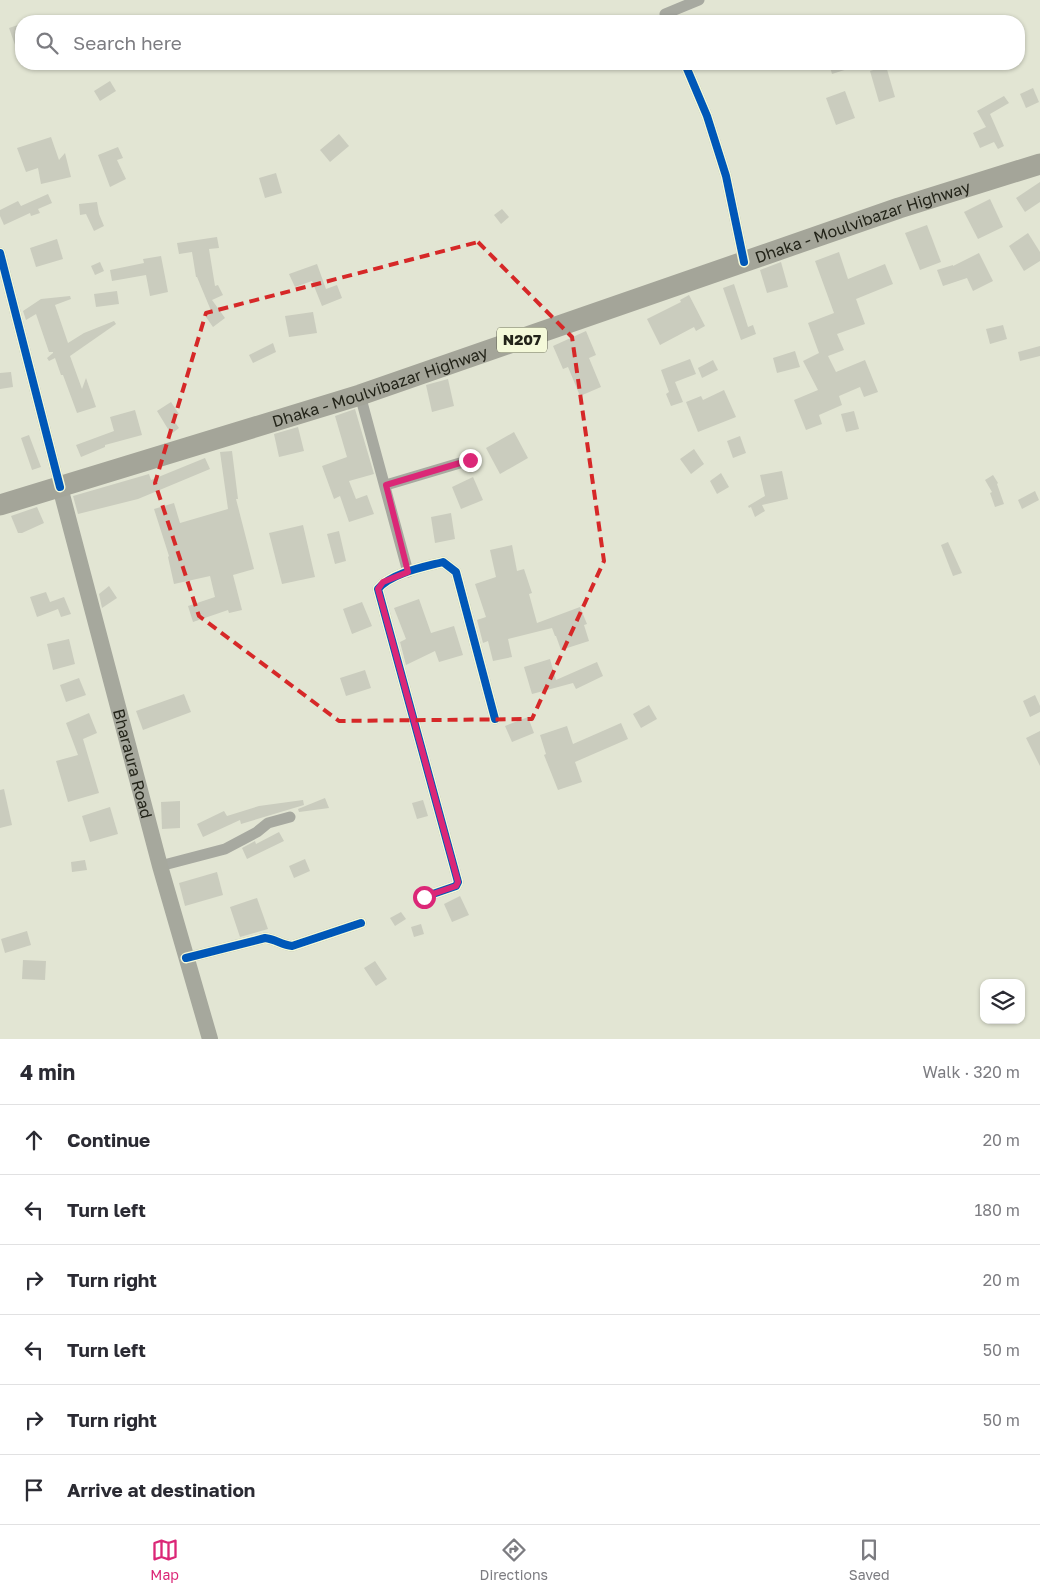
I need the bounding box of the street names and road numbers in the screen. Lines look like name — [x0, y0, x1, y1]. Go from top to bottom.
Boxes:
street label: Dhaka - Moulvibazar Highway — [752, 176, 973, 267]
road number: N207 — [497, 328, 547, 352]
street label: Dhaka - Moulvibazar Highway — [270, 341, 490, 431]
street label: Bharaura Road — [109, 706, 157, 821]

